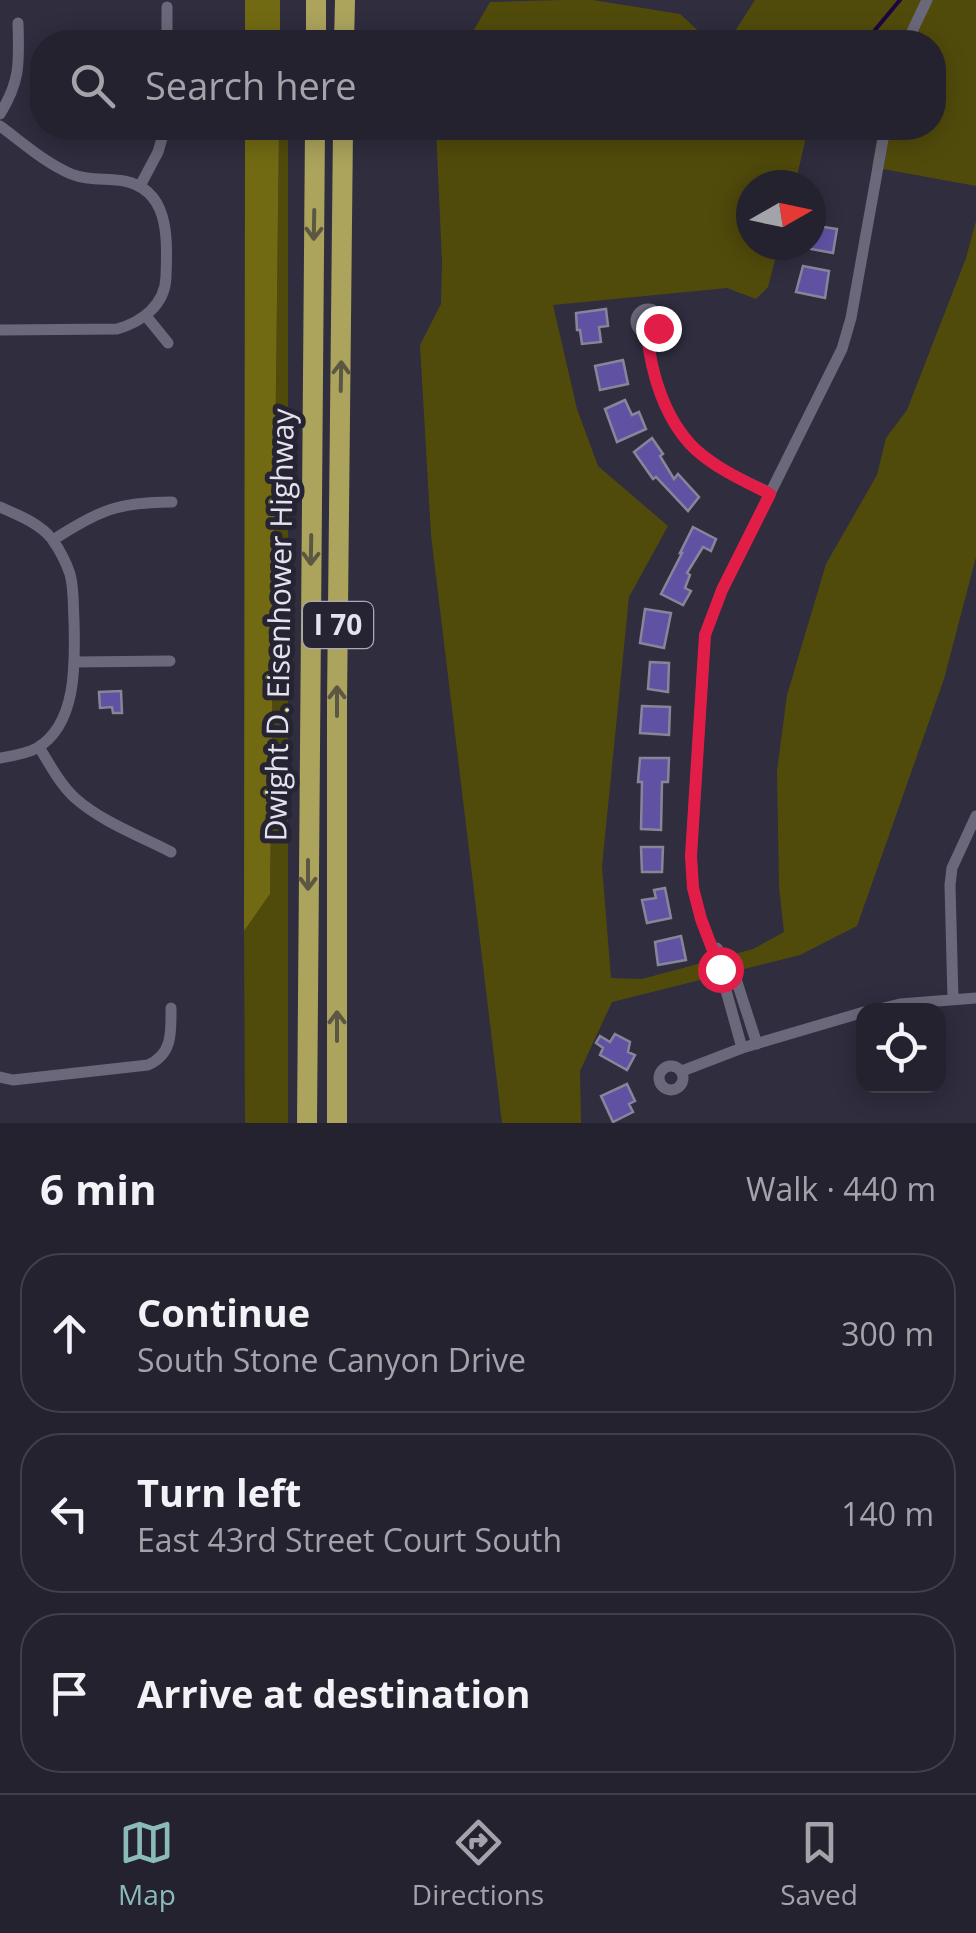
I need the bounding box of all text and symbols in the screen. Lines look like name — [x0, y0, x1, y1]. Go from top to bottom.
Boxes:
search box — [30, 30, 946, 140]
icon: search — [65, 58, 120, 113]
text: Search here — [145, 59, 357, 111]
north arrow — [736, 170, 826, 260]
one-way arrow — [304, 208, 324, 240]
route end — [636, 306, 682, 352]
one-way arrow — [332, 360, 350, 392]
street label: Dwight D. Eisenhower Highway — [254, 407, 303, 842]
one-way arrow — [301, 533, 320, 565]
road number: I 70 — [303, 602, 373, 648]
one-way arrow — [328, 685, 347, 717]
one-way arrow — [298, 858, 318, 890]
route start — [698, 947, 744, 993]
map controls — [856, 1003, 946, 1093]
button: locate — [856, 1003, 946, 1093]
one-way arrow — [328, 1010, 346, 1042]
text: 6 min — [40, 1160, 157, 1217]
text: Walk · 440 m — [746, 1167, 936, 1210]
text: Continue — [137, 1286, 310, 1338]
icon: ahead — [42, 1306, 97, 1361]
text: 300 m — [841, 1312, 934, 1355]
text: South Stone Canyon Drive — [137, 1338, 526, 1381]
text: Turn left — [137, 1466, 301, 1518]
icon: left — [42, 1486, 97, 1541]
text: 140 m — [841, 1492, 934, 1535]
text: East 43rd Street Court South — [137, 1518, 562, 1561]
icon: arrive — [42, 1666, 97, 1721]
text: Arrive at destination — [137, 1667, 531, 1719]
tab: Map — [118, 1815, 176, 1913]
tab: Directions — [412, 1815, 544, 1913]
tab: Saved — [780, 1815, 858, 1913]

